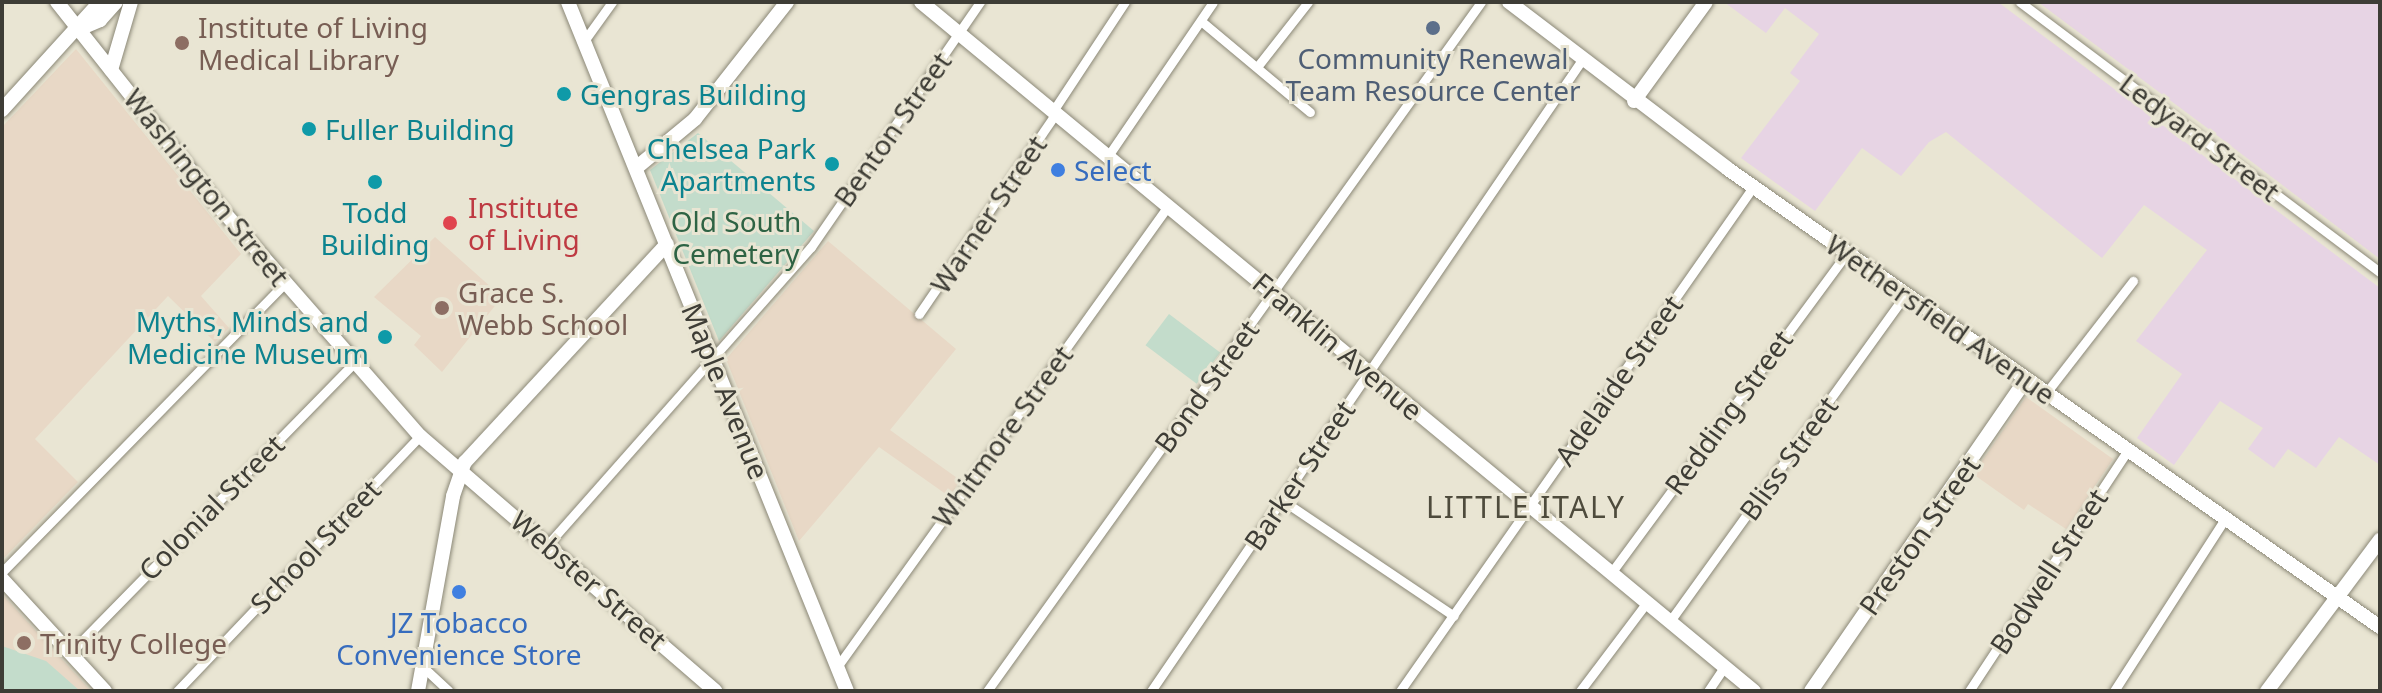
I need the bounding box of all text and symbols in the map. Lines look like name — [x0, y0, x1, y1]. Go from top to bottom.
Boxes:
place label: Institute of Living Medical Library — [198, 10, 428, 76]
marker: Community Renewal Team Resource Center — [1424, 19, 1442, 37]
marker: Institute of Living Medical Library — [173, 34, 191, 52]
place label: Community Renewal Team Resource Center — [1285, 41, 1581, 107]
street label: Benton Street — [826, 45, 958, 213]
street label: Ledyard Street — [2113, 66, 2287, 208]
place label: Gengras Building — [580, 77, 807, 111]
street label: Washington Street — [117, 82, 297, 292]
marker: Gengras Building — [555, 85, 573, 103]
place label: Fuller Building — [325, 112, 515, 146]
marker: Fuller Building — [300, 120, 318, 138]
street label: Warner Street — [923, 129, 1053, 299]
place label: Chelsea Park Apartments — [647, 131, 816, 197]
place label: Select — [1074, 153, 1152, 187]
marker: Chelsea Park Apartments — [823, 155, 841, 173]
marker: Select — [1049, 161, 1067, 179]
marker: Todd Building — [366, 173, 384, 191]
place label: Institute of Living — [468, 190, 580, 256]
place label: Todd Building — [321, 195, 429, 261]
park label: Old South Cemetery — [671, 204, 801, 270]
marker: Institute of Living — [439, 212, 461, 234]
street label: Wethersfield Avenue — [1820, 227, 2062, 411]
street label: Franklin Avenue — [1246, 265, 1430, 427]
place label: Grace S. Webb School — [458, 275, 628, 341]
street label: Adelaide Street — [1547, 289, 1689, 471]
street label: Maple Avenue — [675, 298, 777, 484]
marker: Grace S. Webb School — [433, 299, 451, 317]
place label: Myths, Minds and Medicine Museum — [127, 304, 369, 370]
street label: Bond Street — [1147, 313, 1265, 459]
street label: Redding Street — [1657, 323, 1799, 501]
marker: Myths, Minds and Medicine Museum — [376, 328, 394, 346]
street label: Whitmore Street — [925, 339, 1079, 533]
street label: Bliss Street — [1732, 390, 1844, 526]
street label: Barker Street — [1237, 394, 1361, 556]
street label: Colonial Street — [131, 427, 291, 587]
street label: Preston Street — [1852, 449, 1986, 621]
street label: School Street — [243, 472, 387, 620]
street label: Bodwell Street — [1982, 482, 2114, 660]
district label: LITTLE ITALY — [1426, 489, 1626, 525]
street label: Webster Street — [504, 503, 674, 657]
marker: JZ Tobacco Convenience Store — [450, 583, 468, 601]
place label: JZ Tobacco Convenience Store — [336, 605, 582, 671]
place label: Trinity College — [40, 626, 227, 660]
marker: Trinity College — [15, 634, 33, 652]

